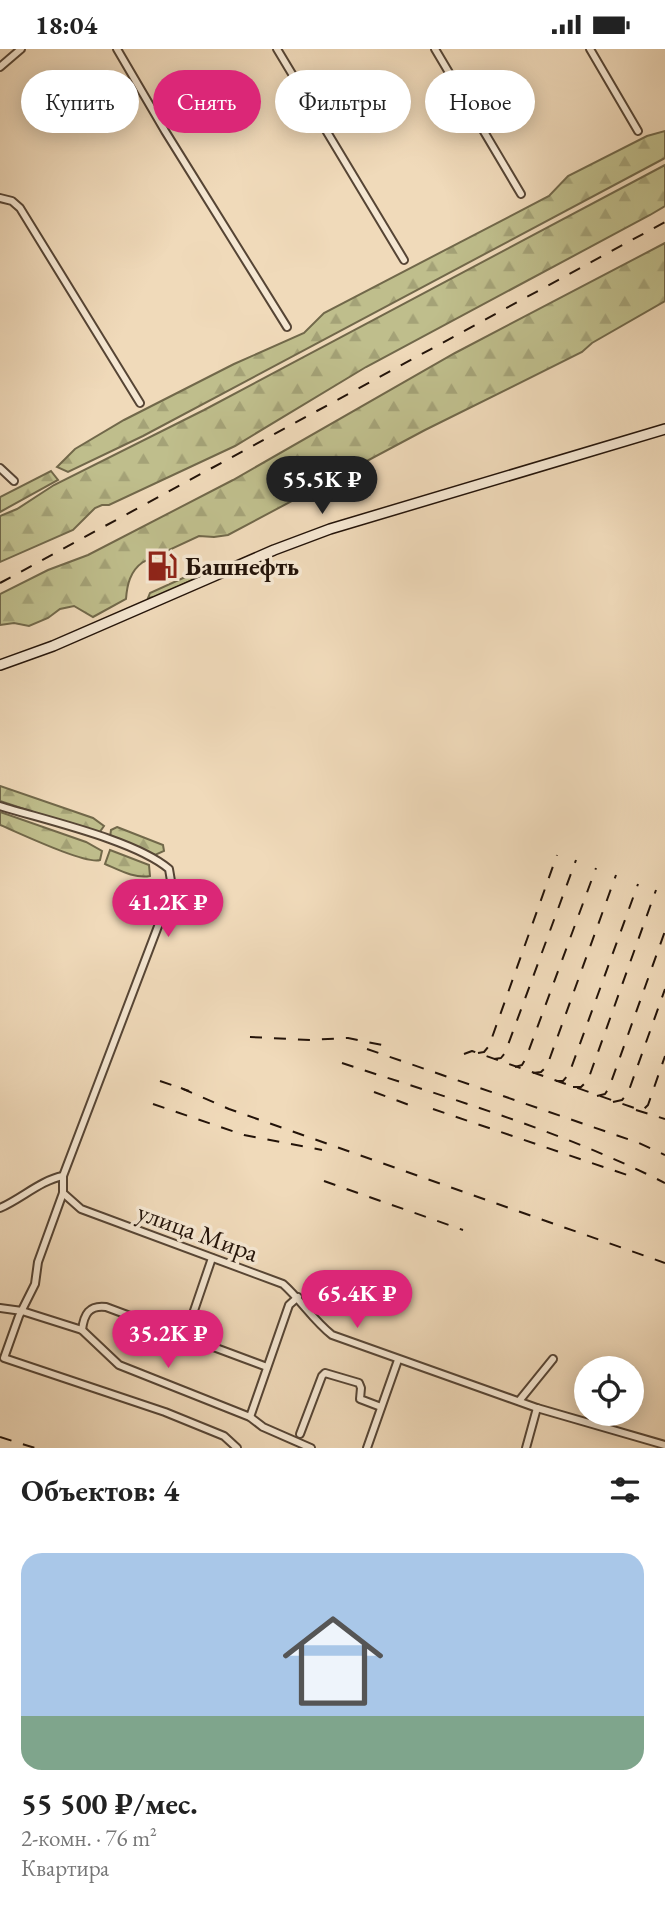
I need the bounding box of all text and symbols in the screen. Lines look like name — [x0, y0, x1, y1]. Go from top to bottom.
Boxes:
text: 18:04 — [35, 8, 97, 42]
chip: Купить — [21, 70, 139, 133]
chip: Снять — [153, 70, 261, 133]
chip: Фильтры — [275, 70, 411, 133]
chip: Новое — [425, 70, 535, 133]
pin: 55.5K ₽ — [257, 456, 387, 516]
text: 55.5K ₽ — [282, 464, 362, 494]
fuel station icon: Башнефть — [145, 549, 179, 583]
place label: Башнефть — [185, 549, 299, 583]
pin: 41.2K ₽ — [103, 879, 233, 939]
text: 41.2K ₽ — [128, 887, 208, 917]
street label: улица Мира — [133, 1194, 264, 1270]
pin: 65.4K ₽ — [292, 1271, 422, 1330]
text: 65.4K ₽ — [317, 1278, 397, 1308]
pin: 35.2K ₽ — [103, 1311, 233, 1370]
text: 35.2K ₽ — [128, 1318, 208, 1348]
map controls — [574, 1356, 644, 1426]
button: locate — [574, 1356, 644, 1426]
text: Объектов: 4 — [21, 1471, 179, 1510]
icon: filters — [606, 1471, 644, 1509]
icon: home — [270, 1598, 396, 1724]
text: 55 500 ₽/мес. — [21, 1784, 198, 1823]
text: 2-комн. · 76 m² — [21, 1823, 157, 1853]
text: Квартира — [21, 1853, 109, 1883]

